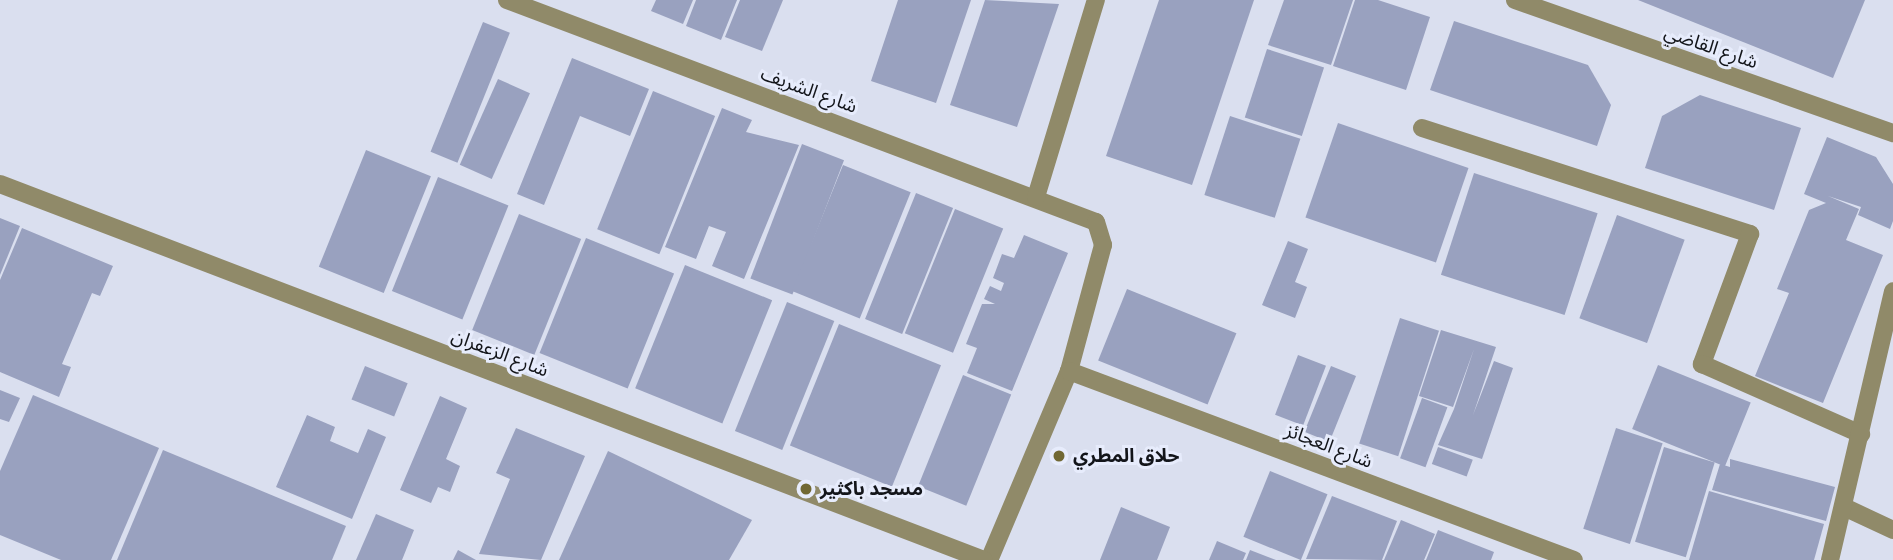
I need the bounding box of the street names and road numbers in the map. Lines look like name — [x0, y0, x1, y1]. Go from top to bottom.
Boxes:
street label: شارع القاضي — [1661, 20, 1761, 74]
street label: شارع الشريف — [758, 62, 860, 118]
street label: شارع الزعفران — [448, 324, 552, 382]
street label: شارع العجائز — [1282, 419, 1376, 473]

